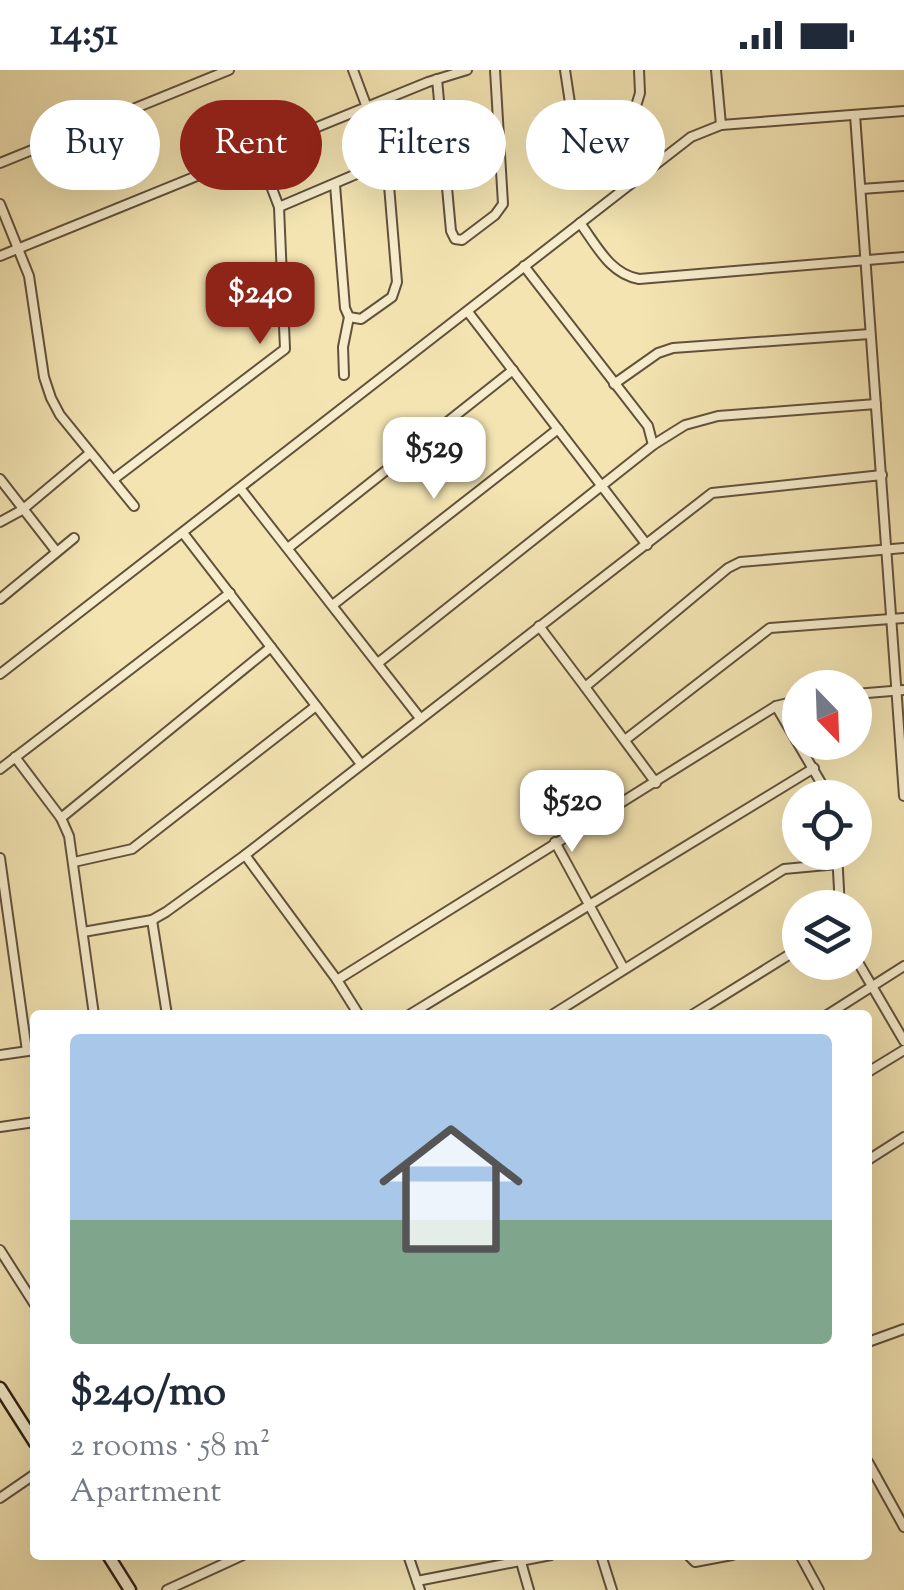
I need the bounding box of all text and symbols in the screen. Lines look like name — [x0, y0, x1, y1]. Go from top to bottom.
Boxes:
text: 14:51 — [50, 8, 118, 62]
chip: Buy — [30, 100, 160, 190]
chip: Rent — [180, 100, 322, 190]
chip: Filters — [342, 100, 506, 190]
chip: New — [526, 100, 665, 190]
pin: $240 — [201, 262, 319, 347]
text: $240 — [228, 271, 292, 317]
pin: $529 — [375, 417, 493, 502]
text: $529 — [405, 426, 463, 472]
north arrow — [782, 670, 872, 760]
map controls — [782, 670, 872, 980]
pin: $520 — [513, 770, 631, 855]
text: $520 — [542, 779, 602, 825]
button: locate — [782, 780, 872, 870]
button: layers — [782, 890, 872, 980]
icon: home — [361, 1099, 541, 1279]
text: $240/mo — [70, 1364, 226, 1424]
text: 2 rooms · 58 m² — [70, 1424, 271, 1470]
text: Apartment — [70, 1470, 221, 1516]

